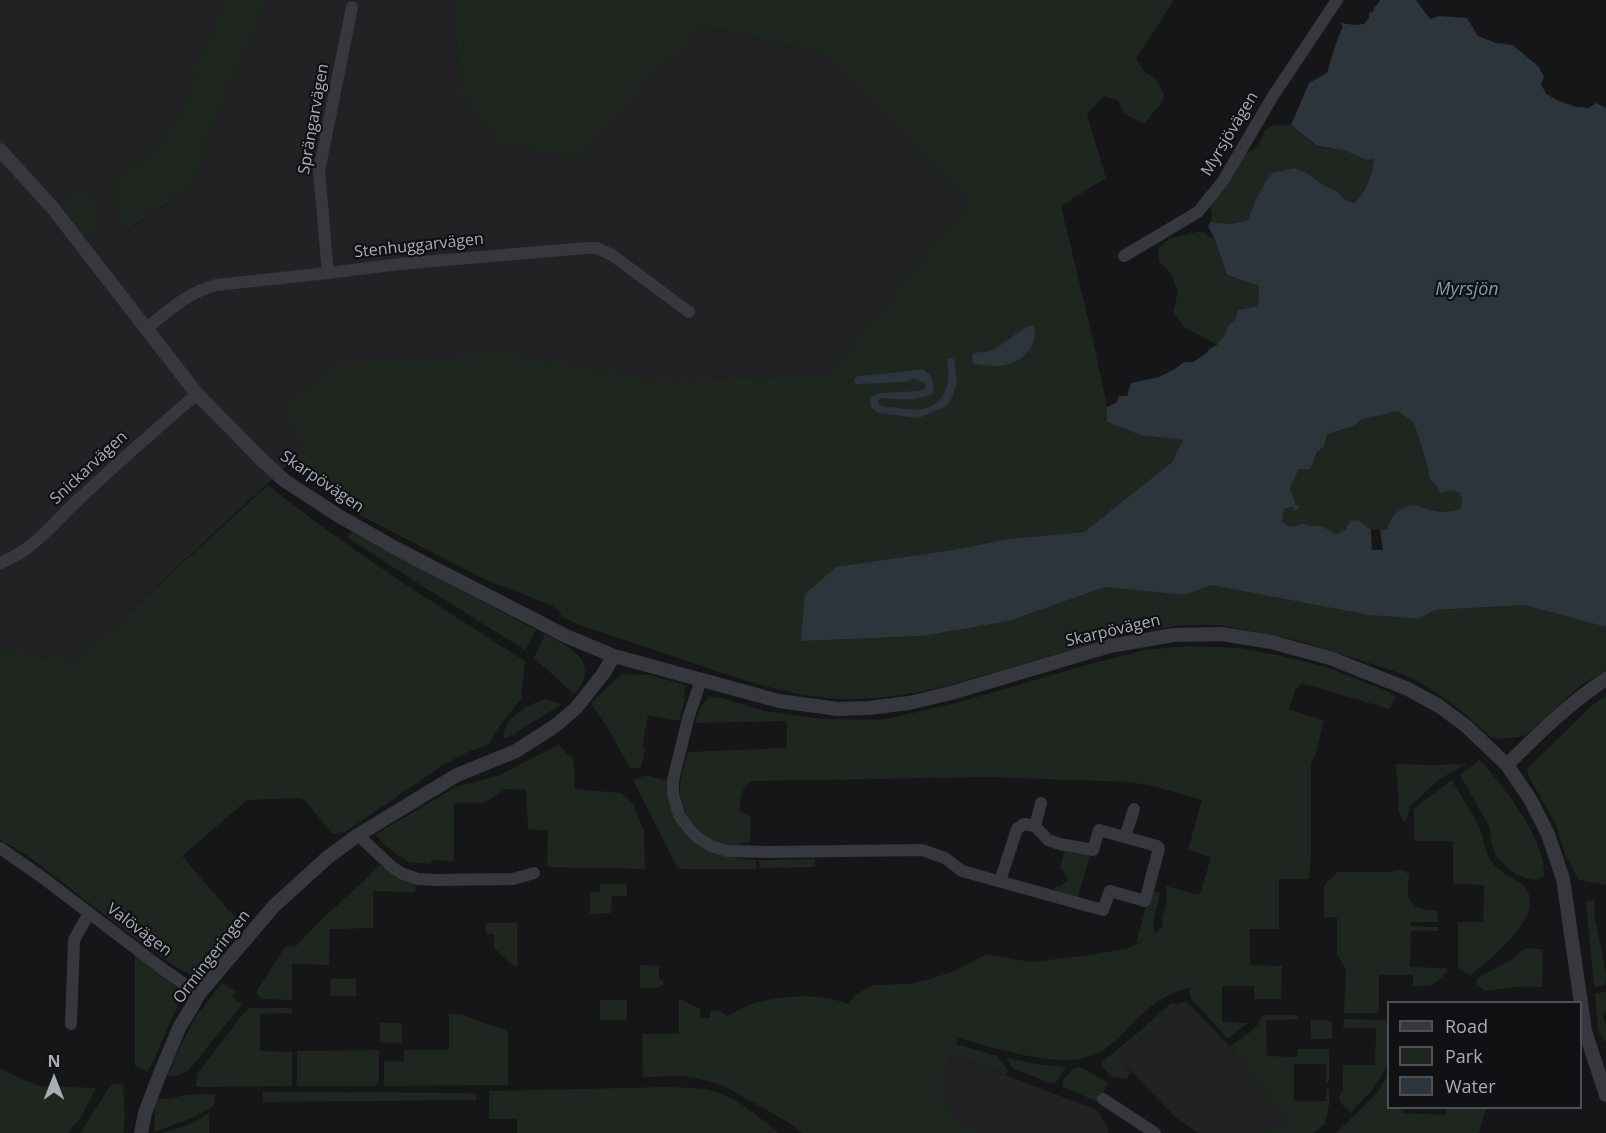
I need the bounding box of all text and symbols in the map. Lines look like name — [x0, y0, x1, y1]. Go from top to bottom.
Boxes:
street label: Sprängarvägen — [295, 62, 333, 176]
street label: Myrsjövägen — [1197, 89, 1263, 179]
street label: Stenhuggarvägen — [353, 230, 485, 262]
water label: Myrsjön — [1435, 279, 1499, 301]
street label: Snickarvägen — [46, 427, 132, 509]
street label: Skarpövägen — [277, 447, 367, 517]
street label: Skarpövägen — [1064, 611, 1162, 651]
street label: Valövägen — [103, 899, 175, 961]
street label: Ormingeringen — [170, 906, 254, 1008]
legend — [1387, 1001, 1582, 1109]
text: Road — [1445, 1014, 1488, 1038]
text: Park — [1445, 1044, 1483, 1068]
north arrow — [24, 1049, 84, 1109]
text: N — [47, 1050, 61, 1072]
text: Water — [1445, 1074, 1496, 1098]

